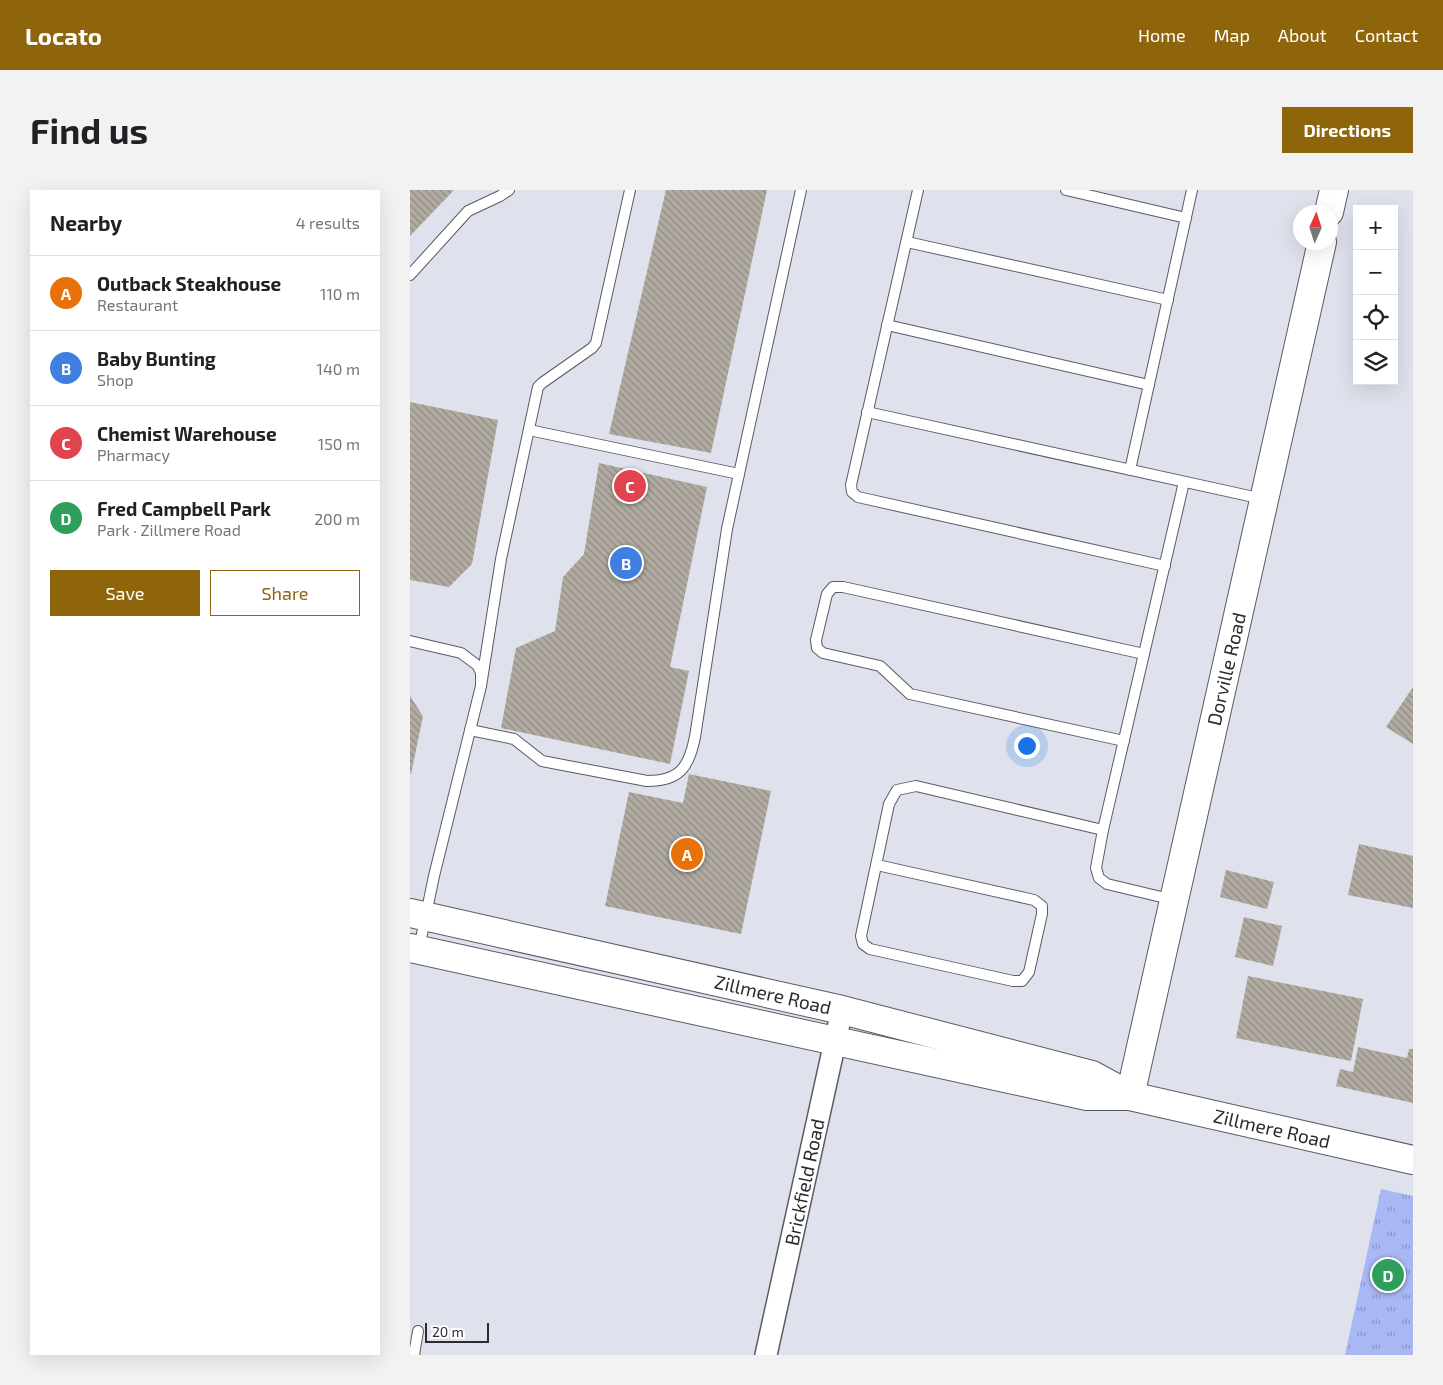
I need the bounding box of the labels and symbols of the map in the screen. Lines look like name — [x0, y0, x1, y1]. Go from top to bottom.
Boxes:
north arrow — [1293, 205, 1338, 250]
pin: C — [614, 467, 646, 505]
pin: B — [610, 544, 642, 582]
street label: Dorville Road — [1202, 610, 1250, 728]
your location — [1014, 733, 1040, 759]
pin: A — [671, 835, 703, 873]
street label: Zillmere Road — [712, 969, 834, 1019]
street label: Zillmere Road — [1211, 1103, 1333, 1153]
street label: Brickfield Road — [779, 1116, 829, 1248]
pin: D — [1372, 1256, 1404, 1294]
scale bar — [425, 1320, 489, 1343]

